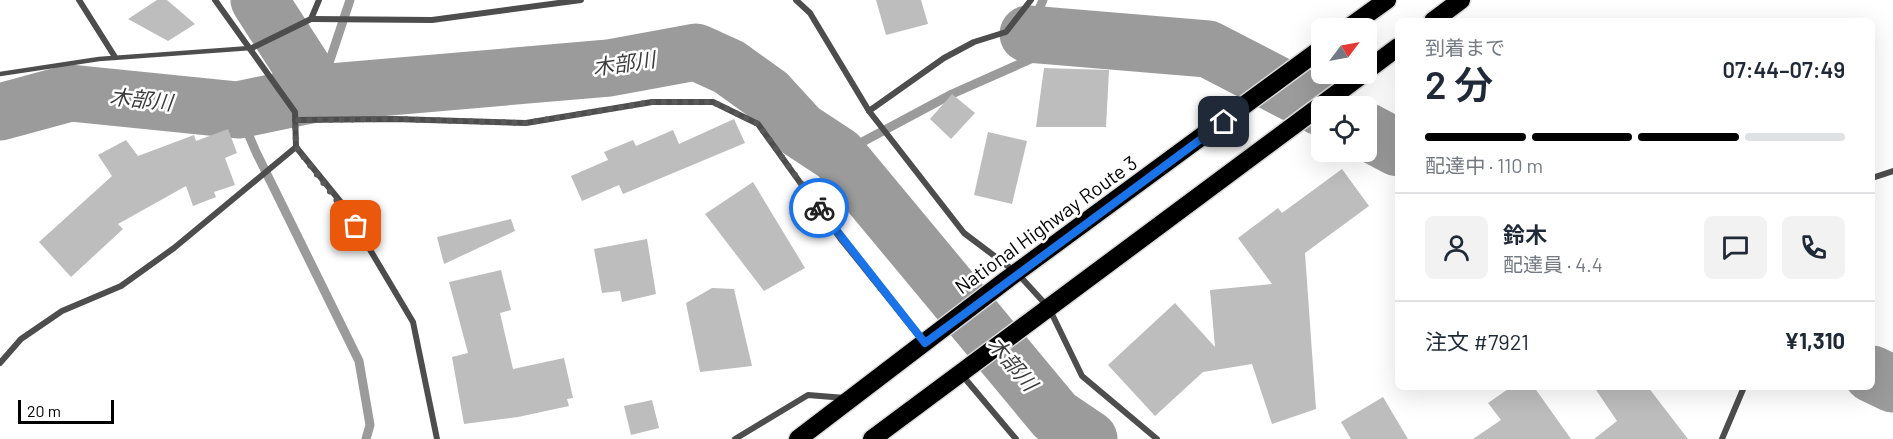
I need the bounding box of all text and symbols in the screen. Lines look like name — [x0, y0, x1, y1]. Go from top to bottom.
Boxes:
north arrow — [1311, 18, 1377, 84]
map controls — [1311, 18, 1377, 162]
text: 到着まで — [1425, 35, 1505, 59]
water label: 木部川 — [591, 45, 659, 79]
text: 07:44–07:49 — [1722, 56, 1845, 82]
text: 2 分 — [1425, 60, 1493, 107]
water label: 木部川 — [109, 83, 176, 114]
pin — [1198, 96, 1249, 147]
button: locate — [1311, 96, 1377, 162]
icon: home — [1207, 105, 1240, 138]
street label: National Highway Route 3 — [950, 150, 1141, 298]
text: 配達中 · 110 m — [1425, 153, 1543, 177]
courier — [789, 178, 849, 238]
icon: bike — [803, 192, 836, 225]
pin — [330, 200, 381, 251]
icon: bag — [339, 209, 372, 242]
button: person — [1425, 216, 1488, 279]
button: chat — [1704, 216, 1767, 279]
button: phone — [1782, 216, 1845, 279]
text: 鈴木 — [1503, 221, 1547, 247]
text: 配達員 · 4.4 — [1503, 252, 1603, 276]
text: ¥1,310 — [1784, 327, 1845, 353]
text: 注文 #7921 — [1425, 328, 1529, 354]
water label: 木部川 — [983, 331, 1044, 397]
scale bar — [18, 397, 114, 424]
text: 20 m — [27, 401, 61, 420]

